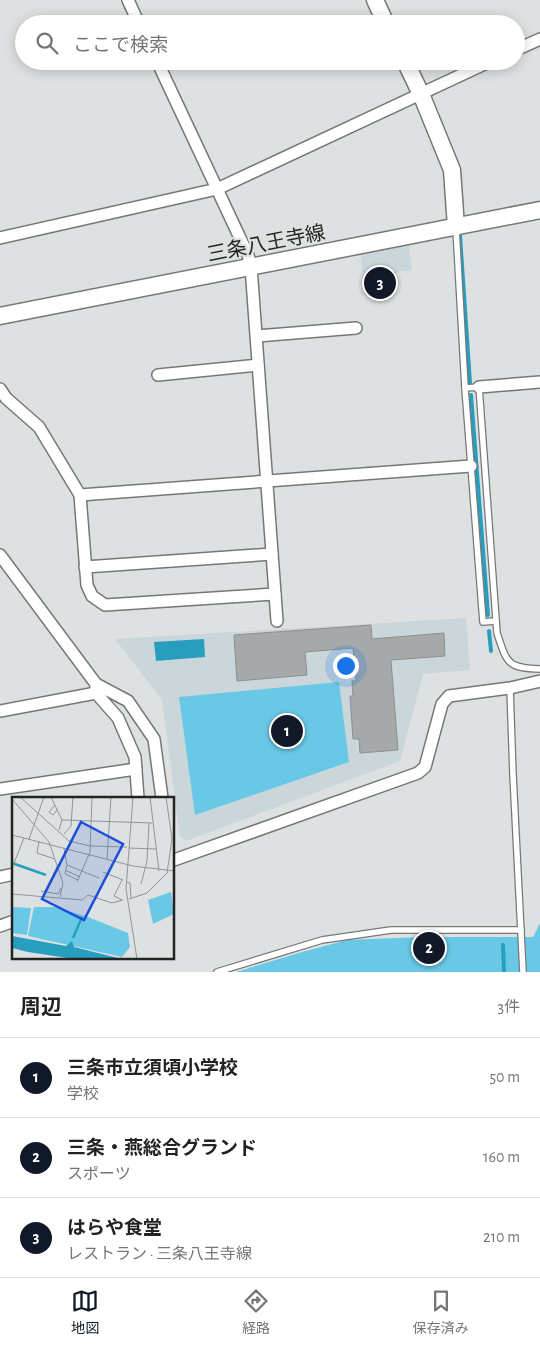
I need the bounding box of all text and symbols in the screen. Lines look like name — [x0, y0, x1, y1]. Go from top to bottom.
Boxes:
search box — [15, 15, 525, 70]
icon: search — [33, 29, 61, 57]
text: ここで検索 — [73, 36, 168, 55]
street label: 三条八王寺線 — [205, 221, 327, 265]
pin: 3 — [364, 264, 396, 302]
your location — [333, 653, 359, 679]
pin: 1 — [271, 712, 303, 750]
inset map — [12, 797, 175, 959]
pin: 2 — [413, 929, 445, 967]
text: 周辺 — [20, 997, 62, 1018]
text: 3件 — [497, 999, 520, 1015]
text: 三条市立須頃小学校 — [67, 1059, 238, 1078]
text: 1 — [33, 1069, 39, 1085]
text: 50 m — [489, 1069, 520, 1085]
text: 学校 — [67, 1086, 99, 1102]
text: 三条・燕総合グランド — [67, 1139, 257, 1158]
text: 2 — [32, 1149, 40, 1165]
text: 160 m — [483, 1149, 520, 1165]
text: スポーツ — [67, 1166, 131, 1182]
text: はらや食堂 — [67, 1219, 162, 1238]
text: 3 — [33, 1229, 39, 1245]
text: 210 m — [483, 1229, 520, 1245]
text: レストラン · 三条八王寺線 — [67, 1246, 252, 1262]
tab: 地図 — [71, 1287, 99, 1338]
tab: 経路 — [242, 1287, 270, 1338]
tab: 保存済み — [413, 1287, 469, 1338]

